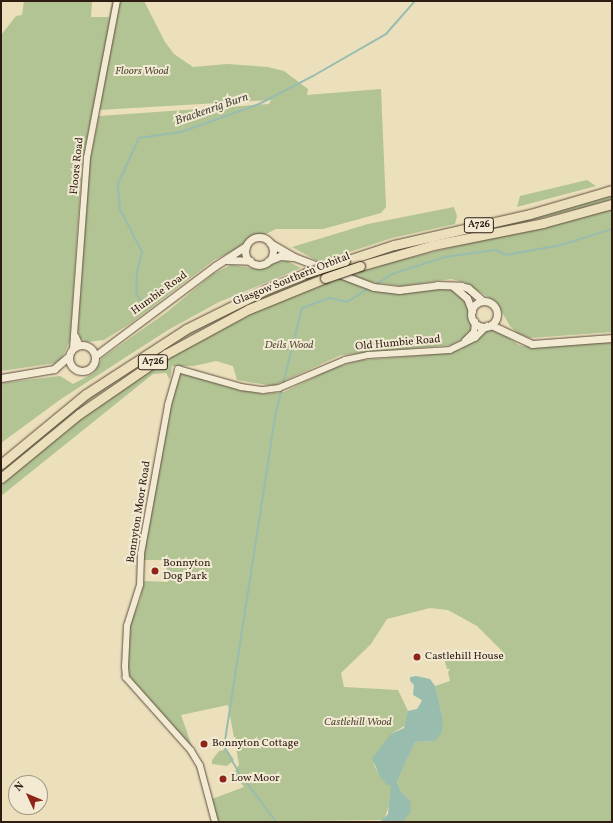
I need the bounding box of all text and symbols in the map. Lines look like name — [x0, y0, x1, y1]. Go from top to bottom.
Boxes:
park label: Floors Wood — [115, 65, 169, 79]
water label: Brackenrig Burn — [174, 91, 250, 129]
street label: Floors Road — [68, 137, 88, 195]
road number: A726 — [463, 217, 495, 233]
street label: Glasgow Southern Orbital — [231, 250, 353, 310]
street label: Humbie Road — [130, 269, 190, 319]
street label: Old Humbie Road — [355, 334, 441, 354]
park label: Deils Wood — [264, 339, 314, 353]
road number: A726 — [137, 354, 169, 370]
street label: Bonnyton Moor Road — [125, 460, 155, 564]
place label: Bonnyton Dog Park — [163, 558, 211, 584]
marker: Bonnyton Dog Park — [150, 566, 160, 576]
place label: Castlehill House — [425, 650, 504, 664]
marker: Castlehill House — [412, 652, 422, 662]
park label: Castlehill Wood — [324, 716, 392, 730]
place label: Bonnyton Cottage — [212, 737, 299, 751]
marker: Bonnyton Cottage — [199, 739, 209, 749]
place label: Low Moor — [231, 772, 280, 786]
marker: Low Moor — [218, 774, 228, 784]
north arrow — [8, 775, 48, 815]
text: N — [12, 779, 28, 795]

